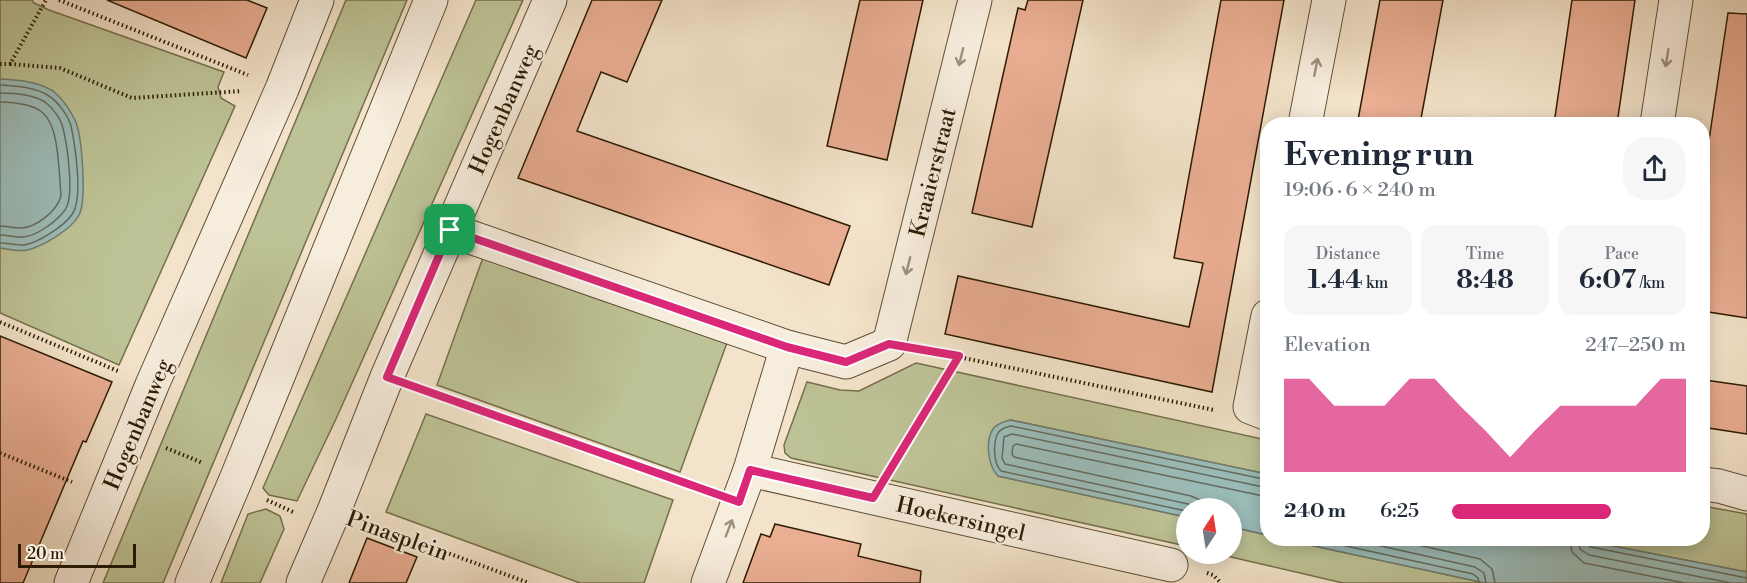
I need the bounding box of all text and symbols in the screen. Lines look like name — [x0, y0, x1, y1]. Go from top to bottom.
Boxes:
street label: Hogenbanweg — [464, 40, 545, 179]
one-way arrow — [954, 47, 966, 66]
one-way arrow — [1662, 47, 1673, 67]
one-way arrow — [1311, 58, 1322, 77]
street label: Kraaierstraat — [904, 105, 963, 240]
text: Evening run — [1284, 135, 1473, 176]
button: share — [1623, 137, 1686, 200]
text: 19:06 · 6 × 240 m — [1284, 178, 1436, 203]
pin — [424, 204, 475, 255]
icon: arrive — [433, 213, 466, 246]
text: Distance — [1316, 244, 1380, 264]
text: Time — [1466, 244, 1504, 264]
text: Pace — [1605, 244, 1639, 264]
one-way arrow — [902, 256, 914, 275]
text: 1.44 — [1308, 264, 1363, 296]
text: 8:48 — [1456, 264, 1514, 296]
text: 6:07 — [1579, 264, 1636, 296]
text: km — [1363, 273, 1388, 293]
text: /km — [1636, 273, 1665, 293]
text: Elevation — [1284, 333, 1371, 358]
text: 247–250 m — [1585, 333, 1686, 358]
street label: Hogenbanweg — [99, 354, 178, 494]
street label: Hoekersingel — [893, 491, 1028, 548]
north arrow — [1176, 498, 1242, 564]
map controls — [1176, 498, 1242, 564]
text: 240 m — [1284, 499, 1346, 524]
text: 6:25 — [1380, 499, 1419, 524]
street label: Pinasplein — [343, 505, 452, 567]
one-way arrow — [724, 520, 735, 538]
scale bar — [18, 541, 136, 568]
text: 20 m — [27, 544, 64, 564]

